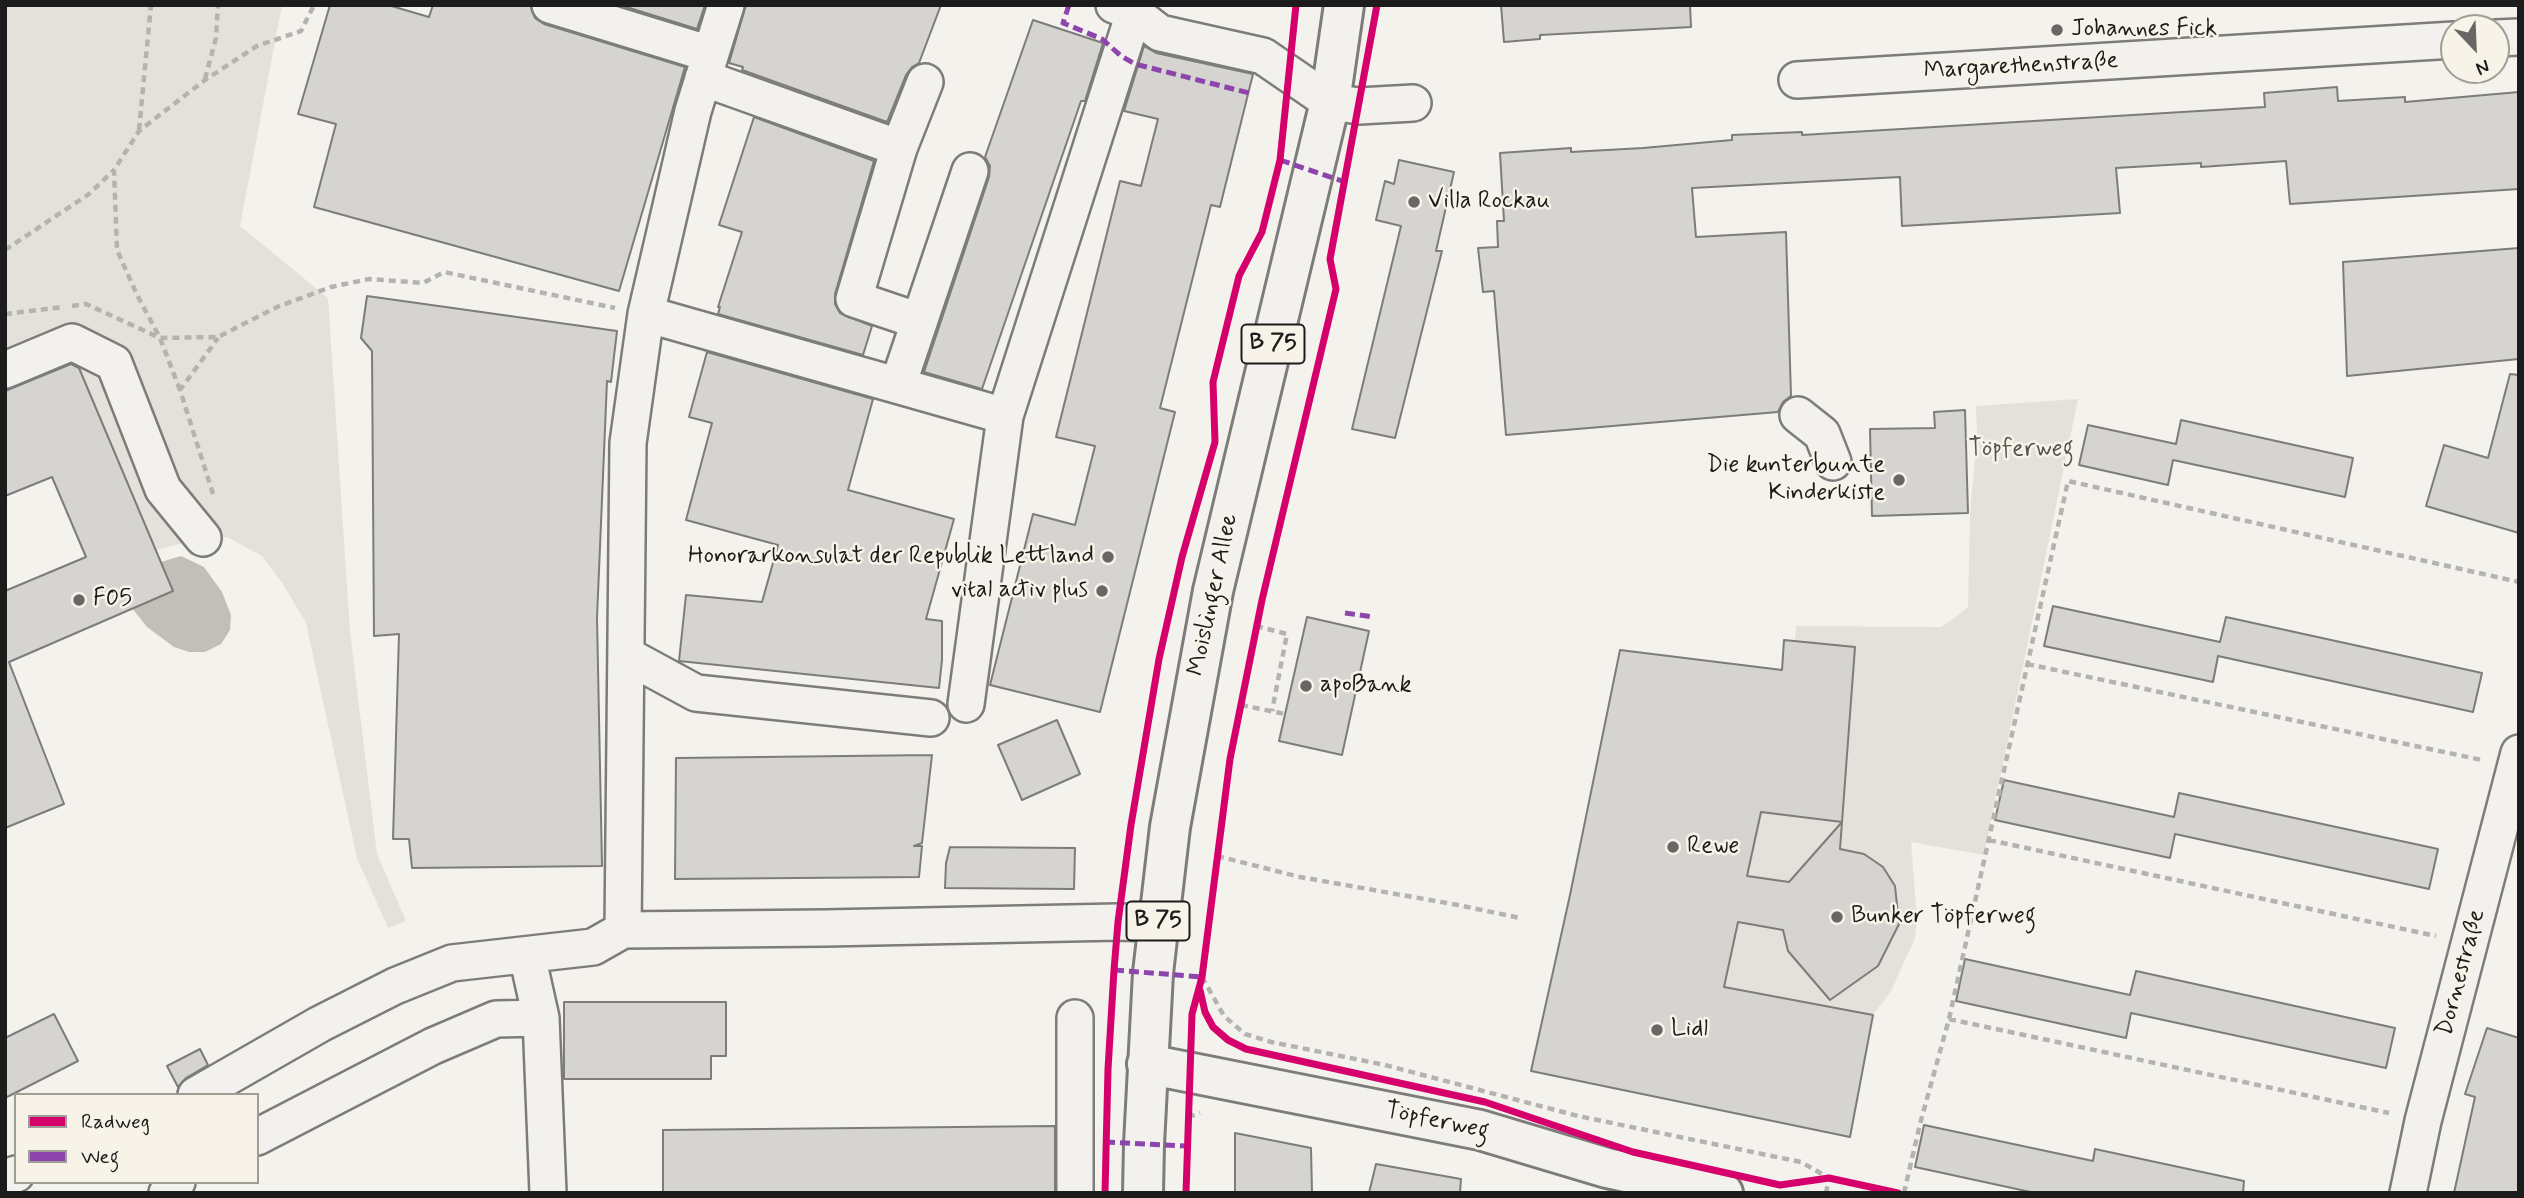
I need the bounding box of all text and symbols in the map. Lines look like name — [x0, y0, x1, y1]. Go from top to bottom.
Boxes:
north arrow — [2440, 14, 2510, 84]
place label: Johannes Fick — [2071, 16, 2217, 44]
marker: Johannes Fick — [2049, 22, 2065, 38]
street label: Margarethenstraße — [1923, 48, 2119, 86]
text: N — [2472, 53, 2493, 81]
place label: Villa Rockau — [1428, 188, 1550, 216]
marker: Villa Rockau — [1406, 194, 1422, 210]
road number: B 75 — [1242, 324, 1304, 364]
park label: Töpferweg — [1968, 436, 2074, 464]
place label: Die kunterbunte Kinderkiste — [1707, 452, 1885, 508]
marker: Die kunterbunte Kinderkiste — [1891, 472, 1907, 488]
street label: Moislinger Allee — [1183, 511, 1245, 679]
place label: Honorarkonsulat der Republik Lettland — [688, 543, 1094, 571]
marker: Honorarkonsulat der Republik Lettland — [1100, 549, 1116, 565]
place label: vital activ plus — [951, 577, 1088, 605]
marker: vital activ plus — [1094, 583, 1110, 599]
place label: F05 — [93, 586, 132, 614]
marker: F05 — [71, 592, 87, 608]
place label: apoBank — [1320, 672, 1412, 700]
marker: apoBank — [1298, 678, 1314, 694]
place label: Rewe — [1687, 833, 1739, 861]
marker: Rewe — [1665, 839, 1681, 855]
road number: B 75 — [1126, 902, 1190, 940]
place label: Bunker Töpferweg — [1851, 903, 2036, 931]
street label: Dornestraße — [2431, 907, 2493, 1039]
marker: Bunker Töpferweg — [1829, 909, 1845, 925]
place label: Lidl — [1671, 1016, 1708, 1044]
marker: Lidl — [1649, 1022, 1665, 1038]
legend — [14, 1093, 259, 1184]
street label: Töpferweg — [1382, 1097, 1492, 1147]
text: Radweg — [81, 1108, 150, 1136]
text: Weg — [81, 1143, 119, 1171]

